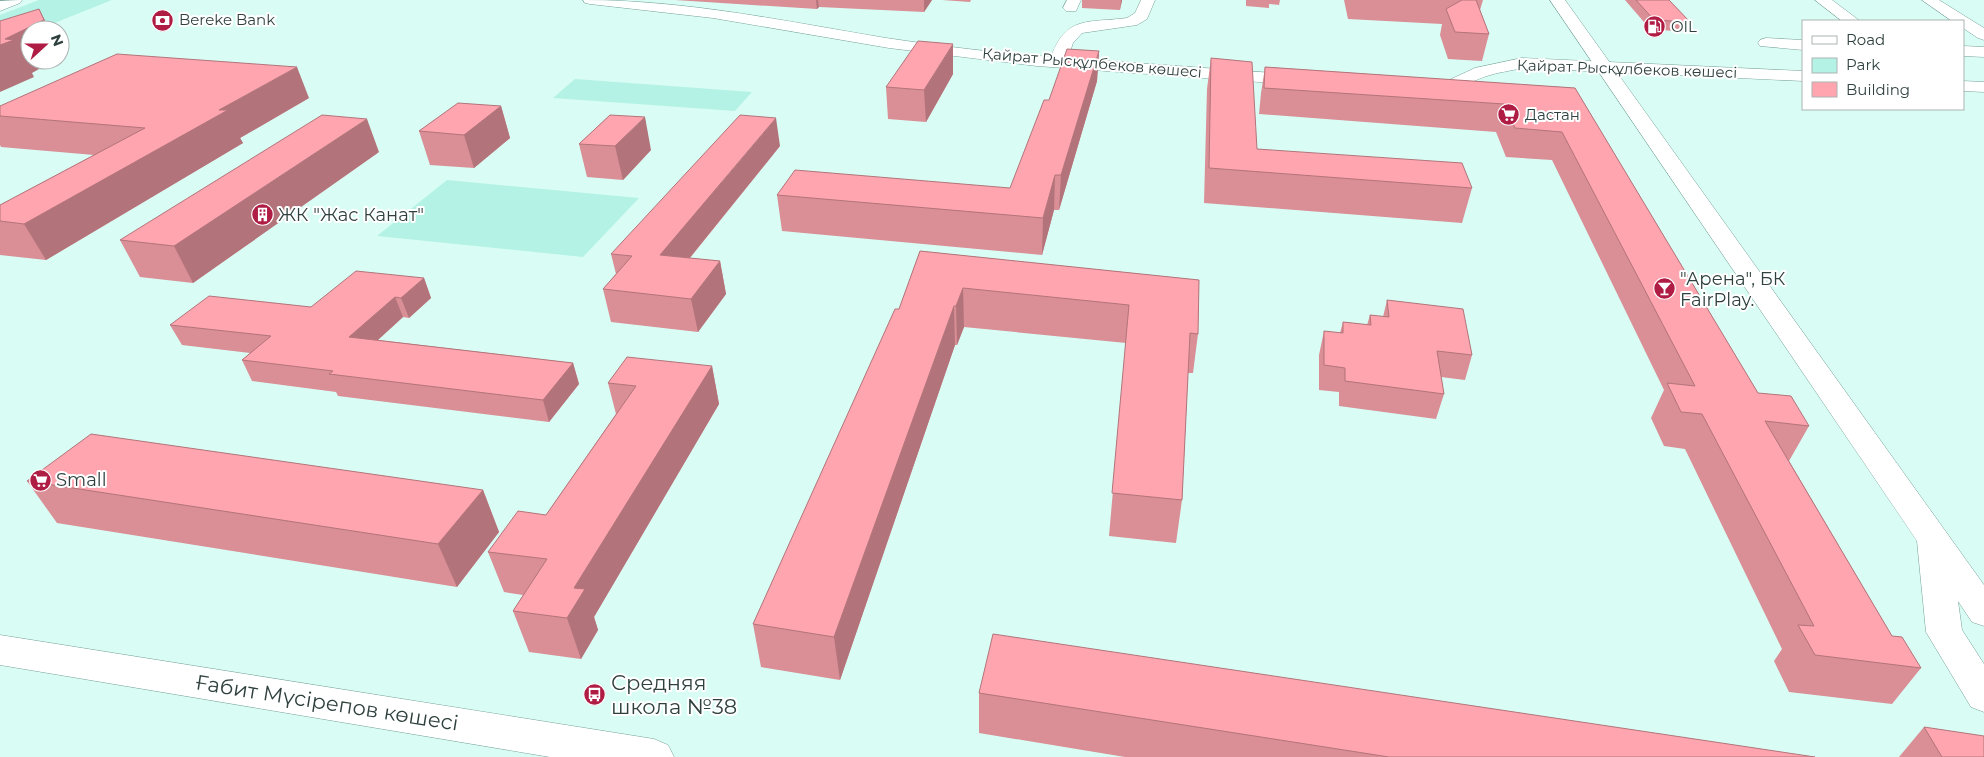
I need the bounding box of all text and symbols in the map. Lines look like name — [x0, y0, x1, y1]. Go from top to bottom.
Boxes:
bank icon: Bereke Bank — [151, 8, 175, 32]
place label: Bereke Bank — [179, 10, 275, 29]
fuel station icon: OIL — [1643, 15, 1667, 39]
place label: OIL — [1671, 17, 1697, 36]
north arrow — [20, 20, 70, 70]
legend — [1802, 20, 1964, 110]
text: Road — [1846, 30, 1885, 49]
text: N — [47, 32, 68, 49]
street label: Қайрат Рысқұлбеков көшесі — [981, 43, 1203, 82]
street label: Қайрат Рысқұлбеков көшесі — [1517, 55, 1738, 82]
text: Park — [1846, 55, 1880, 74]
text: Building — [1846, 80, 1910, 99]
supermarket icon: Дастан — [1497, 103, 1521, 127]
place label: Дастан — [1525, 105, 1580, 124]
building icon: ЖК "Жас Канат" — [250, 203, 274, 227]
place label: ЖК "Жас Канат" — [278, 204, 424, 226]
place label: "Арена", БК FairPlay. — [1680, 268, 1786, 311]
bar icon: "Арена", БК FairPlay. — [1652, 277, 1676, 301]
supermarket icon: Small — [28, 468, 52, 492]
place label: Small — [56, 469, 106, 491]
street label: Ғабит Мүсірепов көшесі — [194, 669, 460, 736]
place label: Средняя школа №38 — [611, 670, 737, 719]
bus stop icon: Средняя школа №38 — [583, 683, 607, 707]

